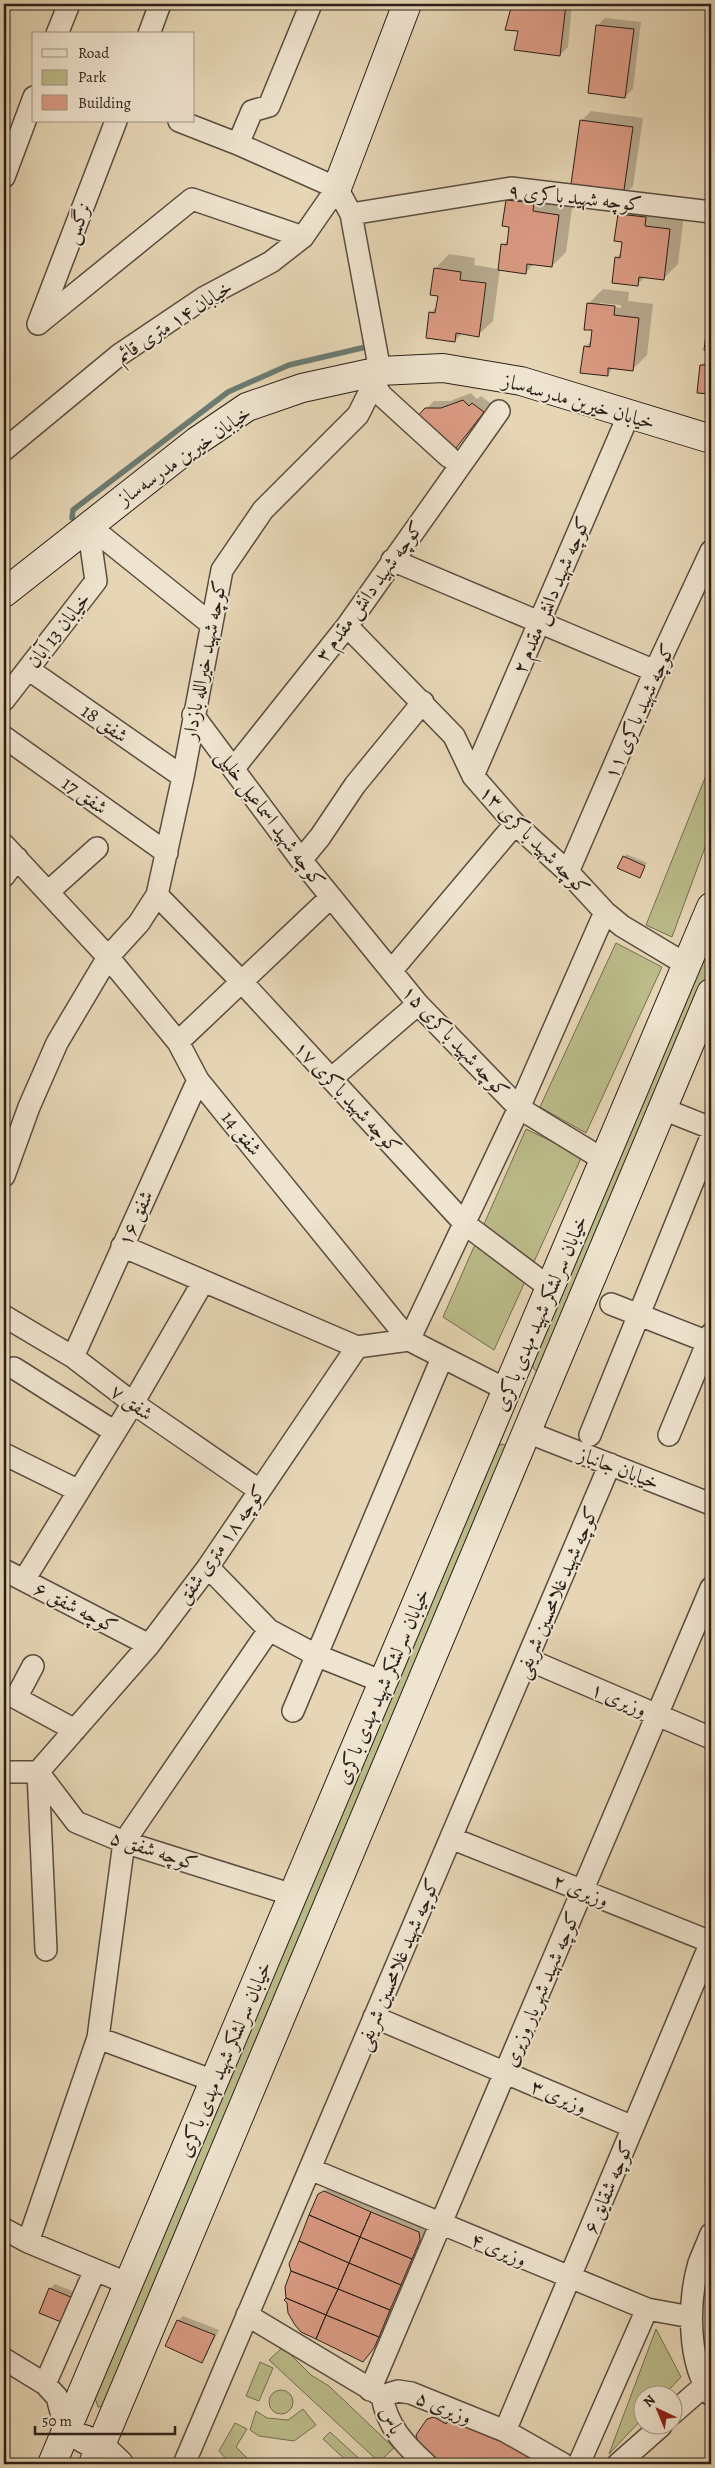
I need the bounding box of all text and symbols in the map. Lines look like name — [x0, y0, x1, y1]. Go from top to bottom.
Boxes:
legend — [32, 32, 195, 122]
text: Road — [78, 43, 110, 63]
text: Park — [78, 67, 107, 87]
text: Building — [78, 93, 131, 113]
street label: کوچه شهید باکری ۹ — [507, 177, 643, 218]
street label: نرگس — [57, 198, 98, 248]
street label: خیابان ۱۴ متری قائم — [111, 274, 240, 373]
street label: خیابان خیرین مدرسه‌ساز — [498, 366, 658, 436]
street label: خیابان خیرین مدرسه‌ساز — [110, 399, 256, 513]
street label: کوچه شهید دانش مقدم ۲ — [506, 512, 600, 680]
street label: کوچه شهید دانش مقدم ۳ — [309, 515, 433, 670]
street label: کوچه شهید خیرالله بازدار — [175, 578, 233, 744]
street label: خیابان 13 آبان — [20, 587, 97, 674]
street label: کوچه شهید باکری ۱۱ — [597, 639, 681, 783]
street label: شفق 18 — [76, 698, 134, 749]
street label: کوچه شهید اسماعیل خلیلی — [209, 744, 331, 893]
street label: شفق 17 — [56, 770, 113, 821]
street label: کوچه شهید باکری ۱۳ — [473, 779, 596, 902]
street label: کوچه شهید باکری ۱۵ — [396, 979, 515, 1104]
street label: کوچه شهید باکری ۱۷ — [288, 1035, 407, 1160]
street label: شفق 14 — [215, 1105, 268, 1162]
street label: شفق ۱۶ — [111, 1186, 160, 1250]
street label: خیابان سرلشکر شهید مهدی باکری — [487, 1211, 594, 1415]
street label: شفق ۷ — [105, 1378, 159, 1427]
street label: خیابان جانباز — [573, 1440, 663, 1496]
street label: کوچه ۱۸ متری شفق — [170, 1479, 273, 1609]
street label: کوچه شهید غلامحسین شریفی — [508, 1502, 606, 1683]
street label: کوچه شفق ۶ — [29, 1575, 122, 1640]
street label: خیابان سرلشکر شهید مهدی باکری — [329, 1584, 436, 1788]
street label: وزیری ۱ — [587, 1676, 651, 1723]
street label: کوچه شفق ۵ — [107, 1824, 201, 1877]
street label: وزیری ۲ — [549, 1867, 613, 1914]
street label: کوچه شهید غلامحسین شریفی — [349, 1874, 447, 2055]
street label: کوچه شهید شهریار وزیری — [497, 1907, 586, 2071]
street label: خیابان سرلشکر شهید مهدی باکری — [171, 1957, 278, 2161]
street label: وزیری ۳ — [527, 2073, 591, 2120]
street label: کوچه شقایق ۶ — [577, 2136, 640, 2238]
street label: وزیری ۴ — [467, 2226, 531, 2273]
street label: وزیری ۵ — [412, 2384, 476, 2431]
north arrow — [632, 2386, 682, 2436]
text: N — [639, 2391, 660, 2411]
street label: یاس — [373, 2402, 410, 2440]
scale bar — [35, 2403, 175, 2435]
text: 50 m — [42, 2411, 72, 2431]

